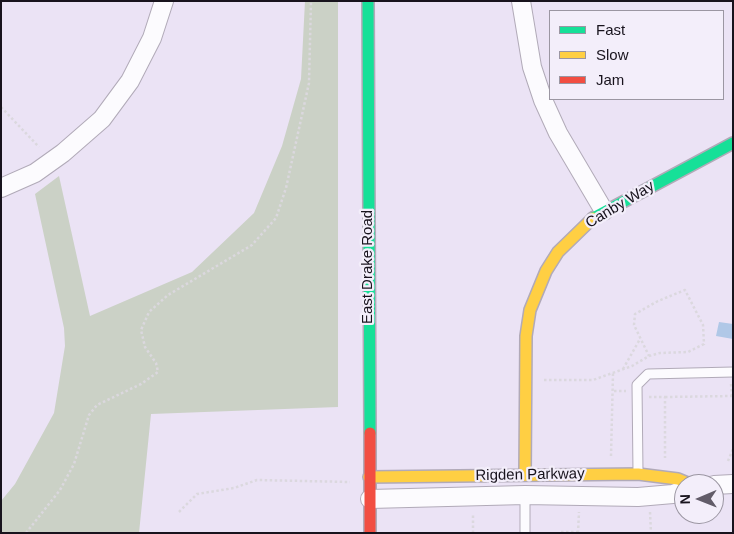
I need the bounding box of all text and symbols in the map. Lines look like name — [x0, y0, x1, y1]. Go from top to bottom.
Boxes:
legend — [549, 10, 724, 100]
text: Fast — [596, 21, 625, 38]
text: Slow — [596, 46, 629, 63]
text: Jam — [596, 71, 624, 88]
street label: Canby Way — [582, 177, 658, 233]
street label: East Drake Road — [359, 210, 377, 324]
street label: Rigden Parkway — [475, 465, 585, 485]
north arrow — [674, 474, 724, 524]
text: N — [677, 494, 693, 504]

